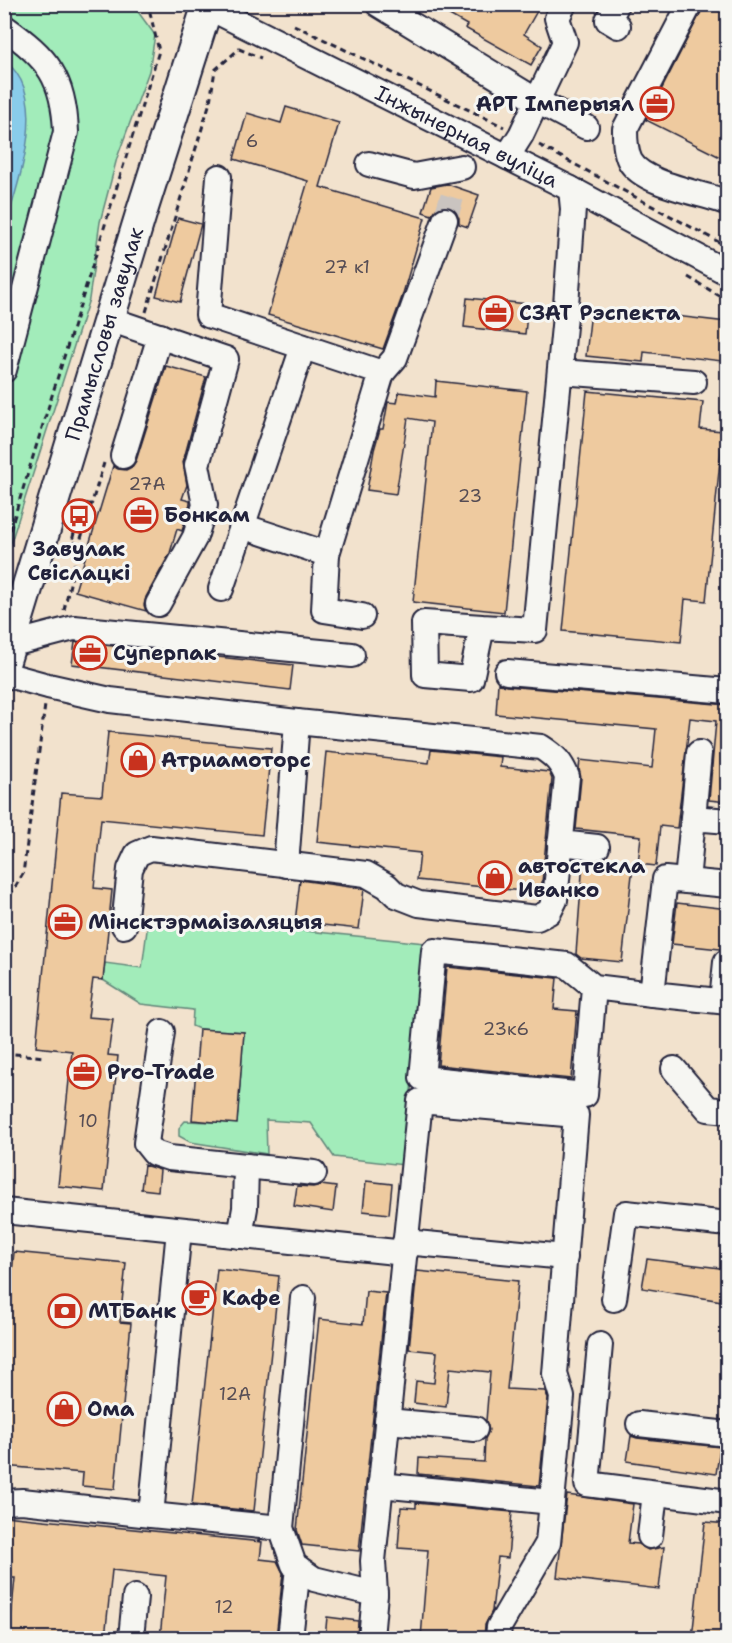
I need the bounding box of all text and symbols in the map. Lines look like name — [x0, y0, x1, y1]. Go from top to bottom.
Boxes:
street label: Інжынерная вуліца — [370, 79, 563, 194]
office icon: АРТ Імперыял — [639, 86, 675, 122]
place label: АРТ Імперыял — [476, 90, 634, 118]
house number: 6 — [246, 129, 258, 153]
street label: Прамысловы завулак — [59, 224, 150, 444]
house number: 27 к1 — [324, 255, 370, 279]
office icon: СЗАТ Рэспекта — [478, 295, 514, 331]
place label: СЗАТ Рэспекта — [519, 299, 681, 327]
house number: 27А — [128, 472, 166, 496]
house number: 23 — [458, 484, 482, 508]
office icon: Бонкам — [123, 497, 159, 533]
bus stop icon: Завулак Свіслацкі — [61, 498, 97, 534]
place label: Бонкам — [164, 501, 250, 529]
place label: Завулак Свіслацкі — [28, 535, 130, 587]
office icon: Суперпак — [72, 635, 108, 671]
place label: Суперпак — [113, 639, 217, 667]
shop icon: Атриамоторс — [120, 742, 156, 778]
place label: Атриамоторс — [161, 746, 311, 774]
place label: автостекла Иванко — [518, 852, 646, 904]
shop icon: автостекла Иванко — [477, 860, 513, 896]
office icon: Мінсктэрмаізаляцыя — [47, 904, 83, 940]
place label: Мінсктэрмаізаляцыя — [88, 908, 323, 936]
house number: 23к6 — [483, 1017, 529, 1041]
office icon: Pro-Trade — [66, 1054, 102, 1090]
place label: Pro-Trade — [107, 1058, 215, 1086]
house number: 10 — [78, 1109, 98, 1133]
cafe icon: Кафе — [181, 1280, 217, 1316]
place label: Кафе — [222, 1284, 281, 1312]
bank icon: МТБанк — [47, 1293, 83, 1329]
place label: МТБанк — [88, 1297, 176, 1325]
house number: 12А — [219, 1382, 251, 1406]
shop icon: Ома — [46, 1391, 82, 1427]
place label: Ома — [87, 1395, 135, 1423]
house number: 12 — [214, 1595, 234, 1619]

